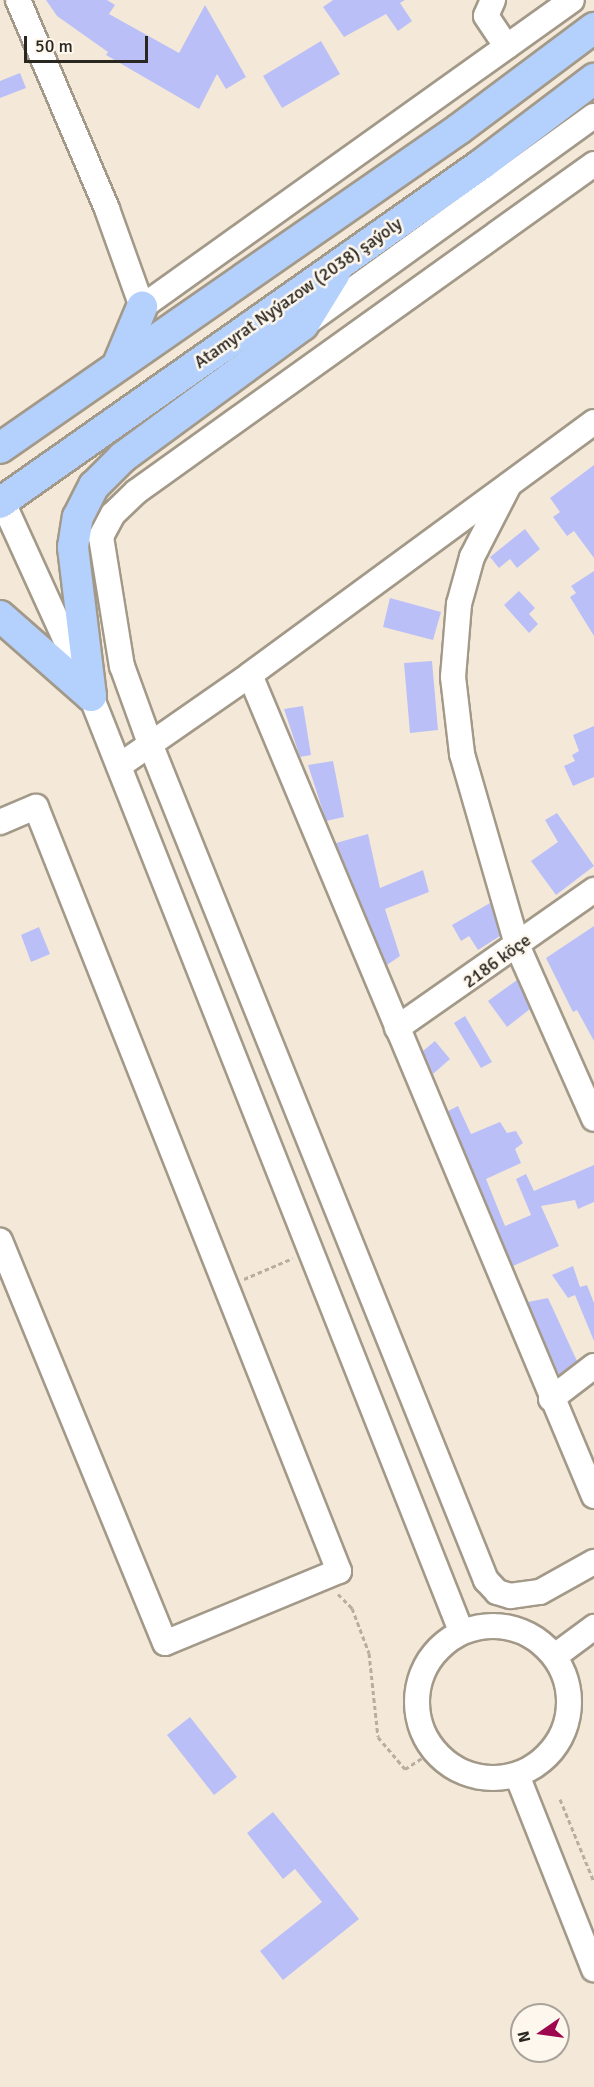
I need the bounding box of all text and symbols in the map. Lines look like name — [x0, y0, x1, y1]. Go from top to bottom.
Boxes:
scale bar — [27, 24, 152, 62]
text: 50 m — [35, 35, 73, 57]
street label: Atamyrat Nyýazow (2038) şaýoly — [190, 213, 406, 373]
street label: 2186 köçe — [459, 929, 535, 993]
north arrow — [510, 2003, 570, 2063]
text: N — [513, 2029, 535, 2044]

